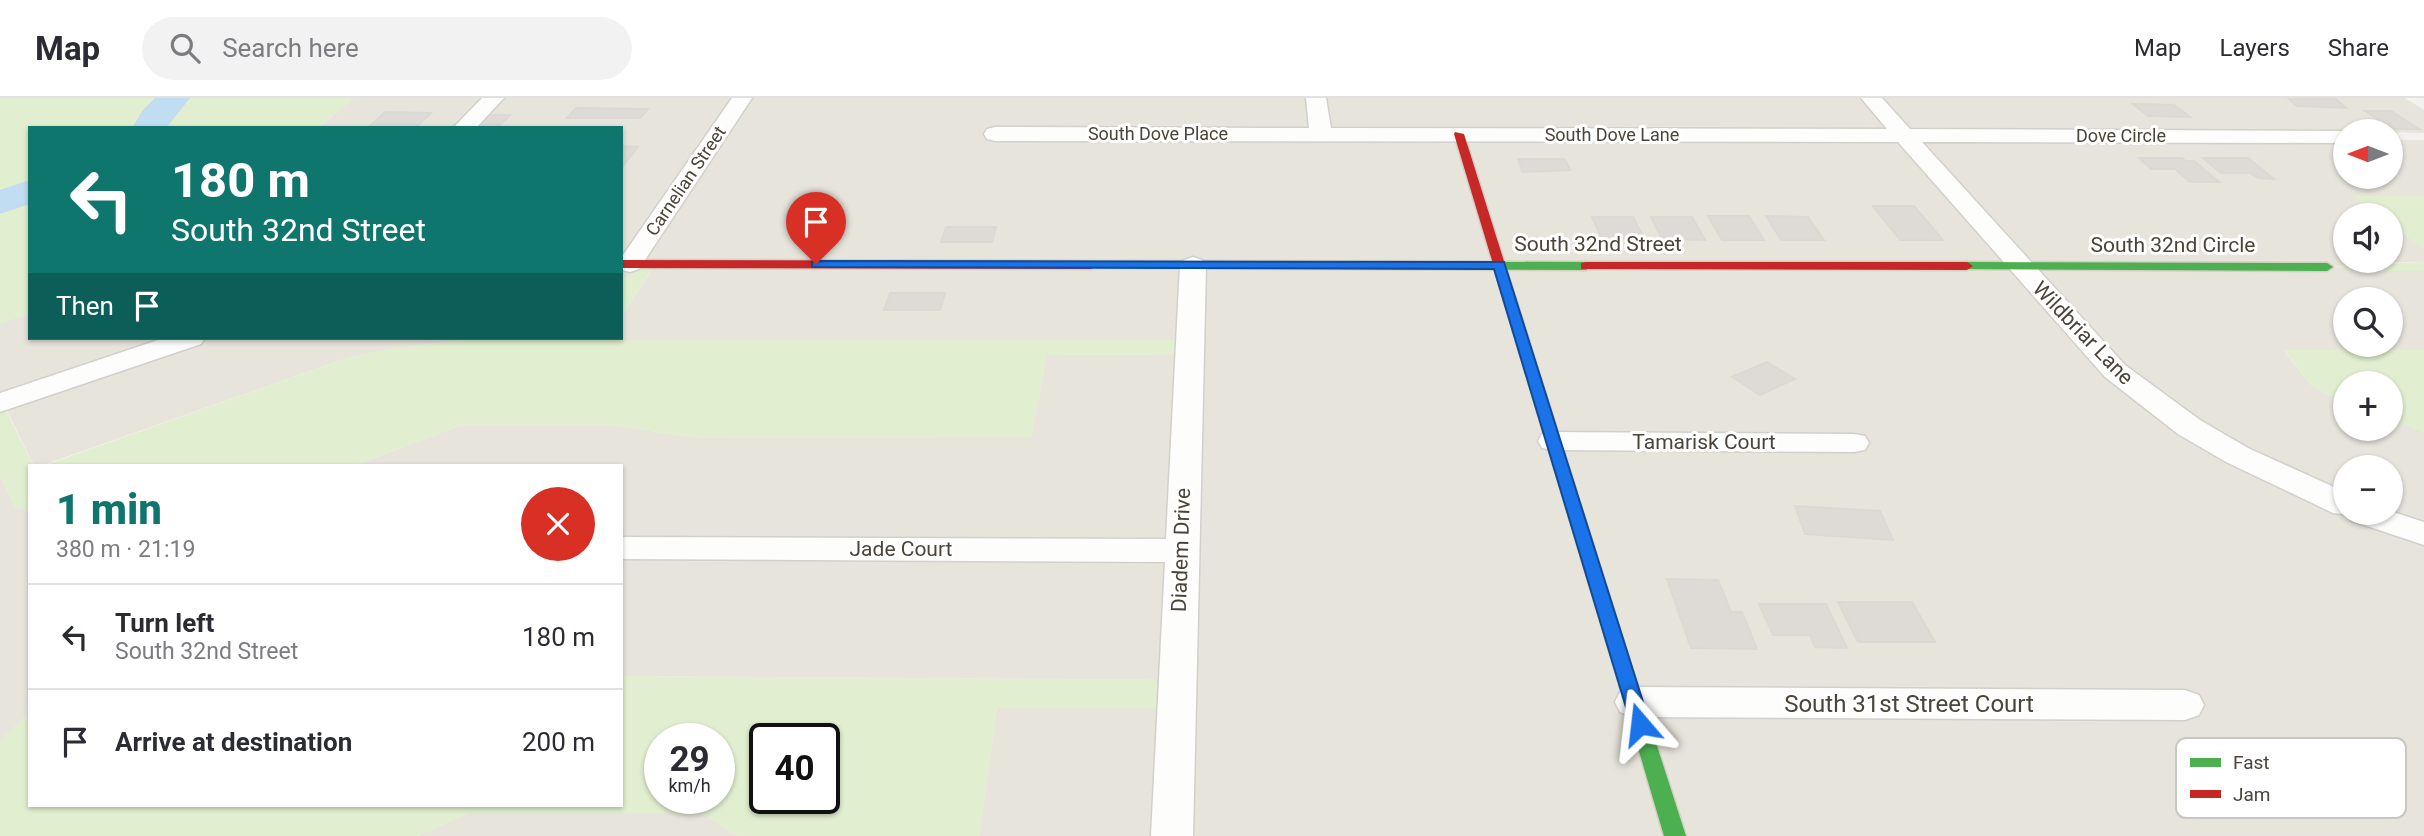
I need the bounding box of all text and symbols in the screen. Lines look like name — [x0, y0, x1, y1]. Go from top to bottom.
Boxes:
search box — [142, 17, 632, 80]
text: Map — [35, 29, 100, 68]
icon: search — [166, 29, 204, 67]
text: Search here — [222, 33, 359, 63]
text: Map — [2134, 34, 2182, 62]
text: Layers — [2220, 34, 2290, 62]
text: Share — [2328, 34, 2389, 62]
north arrow — [2333, 119, 2403, 189]
map controls — [2333, 119, 2403, 525]
street label: Carnelian Street — [641, 122, 730, 239]
street label: South Dove Place — [1088, 123, 1228, 144]
street label: South Dove Lane — [1545, 124, 1679, 145]
street label: Dove Circle — [2076, 125, 2166, 146]
text: 180 m — [171, 152, 310, 209]
icon: left — [56, 154, 147, 245]
pin — [786, 192, 846, 264]
icon: arrive — [797, 203, 835, 241]
button: sound — [2333, 203, 2403, 273]
text: South 32nd Street — [171, 211, 426, 249]
street label: South 32nd Street — [1514, 232, 1682, 256]
street label: South 32nd Circle — [2091, 233, 2255, 257]
street label: Wildbriar Lane — [2028, 276, 2138, 390]
icon: arrive — [128, 287, 166, 325]
button: search — [2333, 287, 2403, 357]
text: Then — [56, 291, 114, 321]
button: + — [2333, 371, 2403, 441]
street label: Tamarisk Court — [1632, 430, 1776, 454]
button: − — [2333, 455, 2403, 525]
text: 1 min — [56, 485, 162, 534]
button: close — [521, 487, 595, 561]
street label: Diadem Drive — [1167, 488, 1195, 612]
text: 380 m · 21:19 — [56, 536, 195, 563]
street label: Jade Court — [850, 537, 953, 561]
text: Turn left — [115, 608, 214, 638]
icon: left — [56, 618, 94, 656]
text: 180 m — [522, 622, 595, 652]
text: South 32nd Street — [115, 638, 298, 665]
position arrow — [1603, 687, 1677, 761]
street label: South 31st Street Court — [1784, 690, 2034, 718]
icon: arrive — [56, 723, 94, 761]
speed limit sign: 40 — [749, 723, 840, 814]
text: Arrive at destination — [115, 727, 352, 757]
text: 200 m — [522, 727, 595, 757]
legend — [2176, 738, 2406, 818]
text: 29 — [669, 739, 710, 780]
text: Fast — [2233, 751, 2270, 774]
text: km/h — [668, 775, 711, 796]
text: Jam — [2233, 783, 2270, 806]

